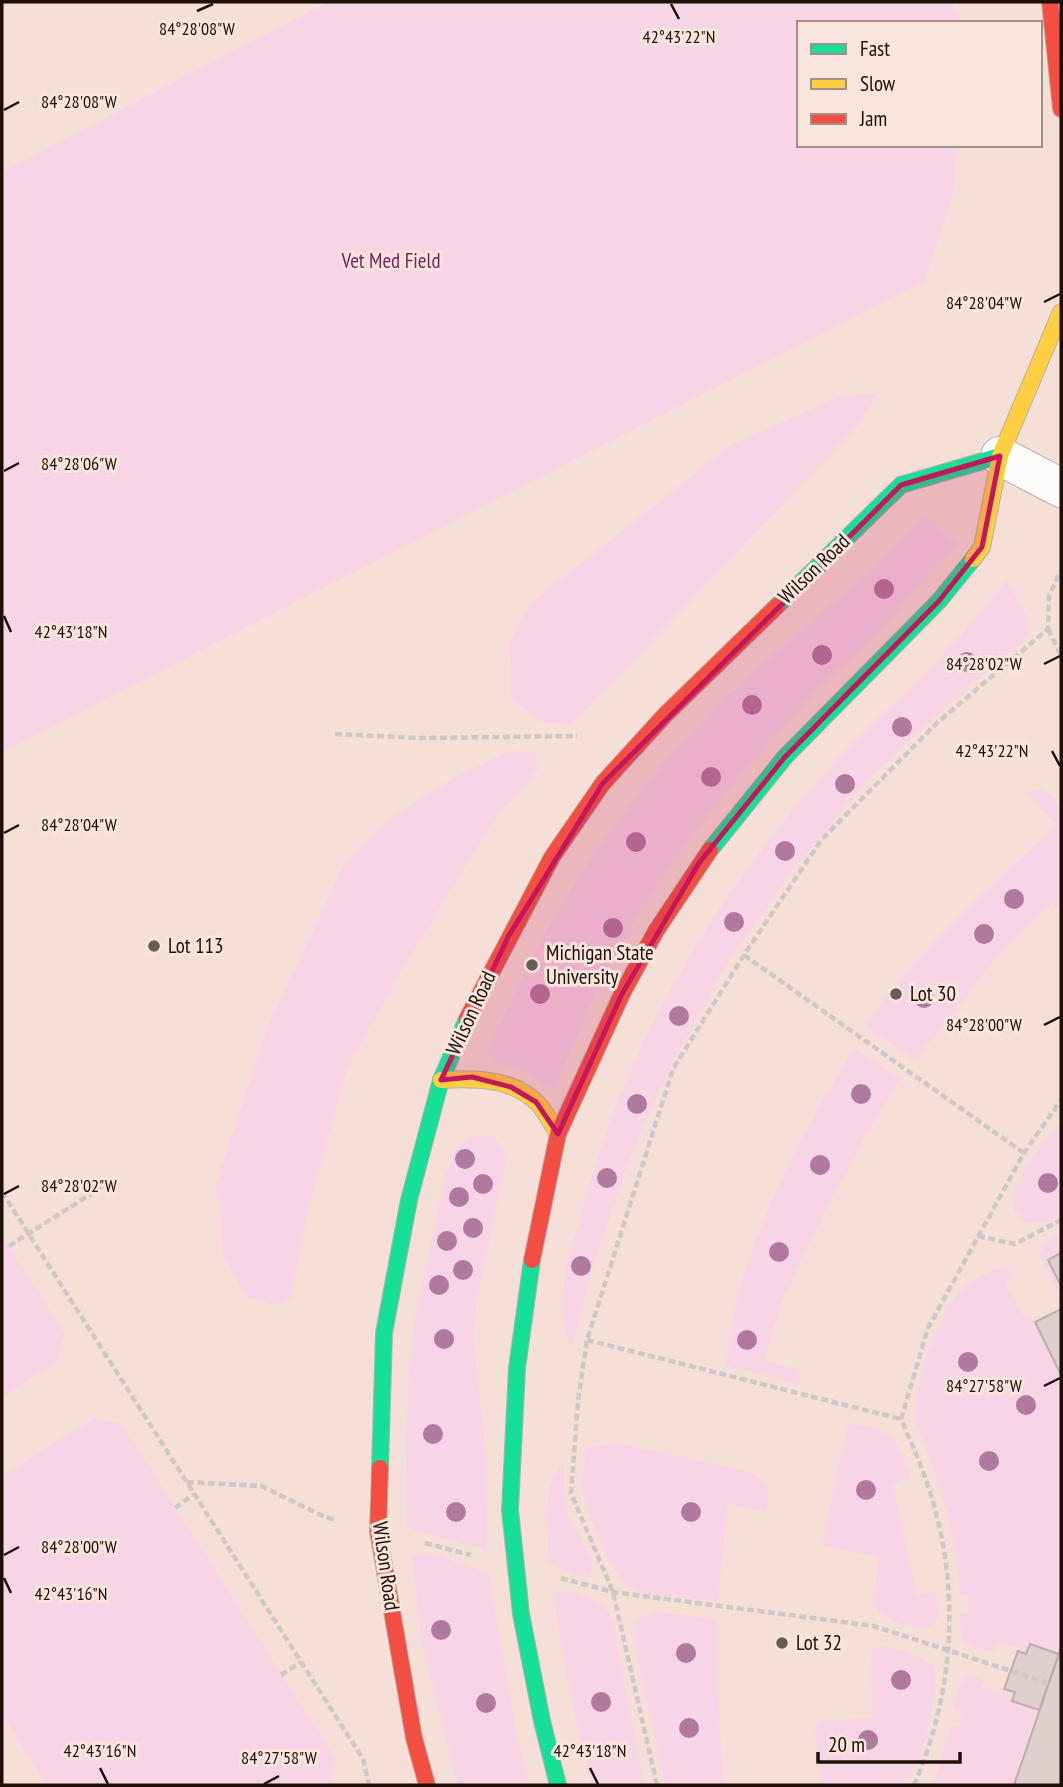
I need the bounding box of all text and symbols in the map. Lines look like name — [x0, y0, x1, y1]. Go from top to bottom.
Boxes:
text: 84°28'08"W — [159, 17, 235, 40]
legend — [797, 21, 1042, 147]
text: 42°43'22"N — [643, 25, 715, 48]
text: Fast — [860, 35, 890, 62]
text: Slow — [860, 70, 896, 97]
text: 84°28'08"W — [41, 90, 117, 113]
text: Jam — [859, 105, 887, 132]
park label: Vet Med Field — [340, 247, 441, 274]
text: 84°28'04"W — [946, 291, 1022, 314]
text: 84°28'06"W — [41, 452, 117, 475]
street label: Wilson Road — [772, 528, 855, 609]
text: 42°43'18"N — [35, 620, 107, 643]
text: 84°28'02"W — [946, 652, 1022, 675]
text: 42°43'22"N — [956, 739, 1028, 762]
text: 84°28'04"W — [41, 813, 117, 836]
place label: Lot 113 — [168, 932, 223, 959]
marker: Lot 113 — [146, 938, 162, 954]
place label: Michigan State University — [546, 939, 654, 990]
marker: Michigan State University — [524, 957, 540, 973]
street label: Wilson Road — [439, 967, 502, 1059]
place label: Lot 30 — [910, 980, 956, 1007]
marker: Lot 30 — [888, 986, 904, 1002]
text: 84°28'00"W — [946, 1013, 1022, 1036]
text: 84°28'02"W — [41, 1174, 117, 1197]
text: 84°27'58"W — [946, 1374, 1022, 1397]
street label: Wilson Road — [367, 1520, 406, 1612]
text: 84°28'00"W — [41, 1535, 117, 1558]
text: 42°43'16"N — [35, 1582, 107, 1605]
place label: Lot 32 — [796, 1629, 842, 1656]
marker: Lot 32 — [774, 1635, 790, 1651]
scale bar — [818, 1720, 960, 1764]
text: 20 m — [828, 1731, 865, 1758]
text: 42°43'16"N — [64, 1739, 136, 1762]
text: 42°43'18"N — [554, 1739, 626, 1762]
text: 84°27'58"W — [241, 1746, 317, 1769]

